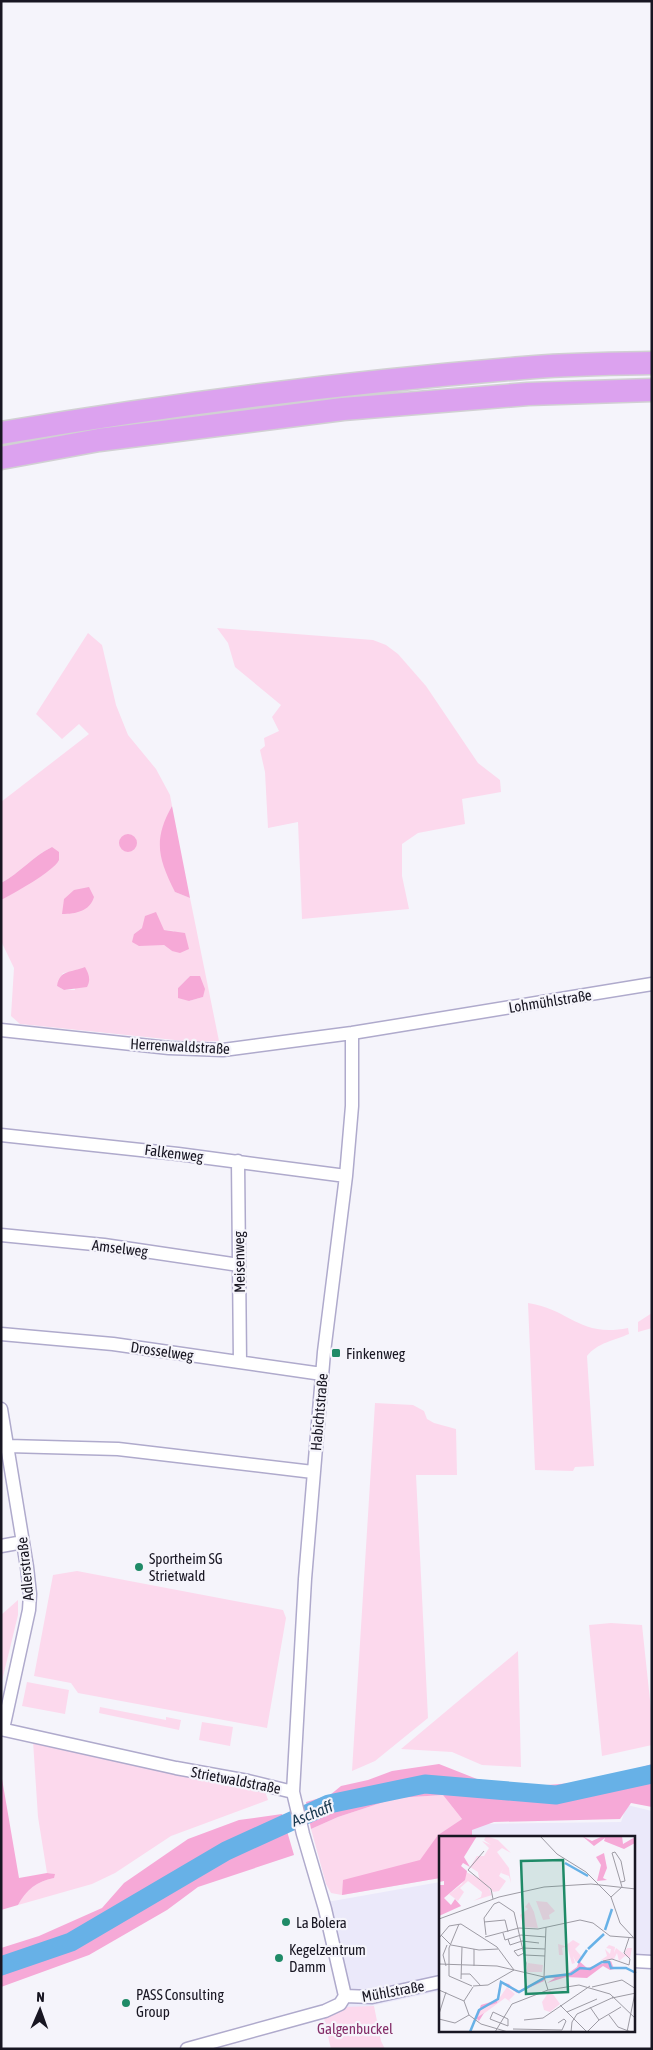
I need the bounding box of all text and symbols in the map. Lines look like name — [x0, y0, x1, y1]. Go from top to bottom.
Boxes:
street label: Lohmühlstraße — [507, 986, 593, 1016]
street label: Herrenwaldstraße — [130, 1035, 230, 1057]
street label: Falkenweg — [144, 1141, 205, 1165]
street label: Meisenweg — [230, 1230, 248, 1293]
street label: Amselweg — [91, 1236, 149, 1260]
street label: Drosselweg — [130, 1338, 195, 1364]
place label: Finkenweg — [346, 1345, 406, 1362]
marker: Finkenweg — [330, 1347, 342, 1359]
street label: Habichtstraße — [307, 1372, 331, 1452]
street label: Adlerstraße — [13, 1536, 37, 1602]
place label: Sportheim SG Strietwald — [149, 1550, 223, 1584]
marker: Sportheim SG Strietwald — [133, 1561, 145, 1573]
street label: Strietwaldstraße — [190, 1763, 282, 1797]
water label: Aschaff — [288, 1796, 337, 1830]
inset map — [439, 1836, 636, 2032]
place label: La Bolera — [296, 1914, 347, 1931]
marker: La Bolera — [280, 1916, 292, 1928]
place label: Kegelzentrum Damm — [289, 1941, 366, 1975]
marker: Kegelzentrum Damm — [273, 1952, 285, 1964]
street label: Mühlstraße — [360, 1977, 426, 2005]
north arrow — [15, 1985, 65, 2035]
place label: PASS Consulting Group — [136, 1986, 224, 2020]
text: N — [36, 1989, 45, 2005]
marker: PASS Consulting Group — [120, 1997, 132, 2009]
park label: Galgenbuckel — [317, 2020, 393, 2037]

